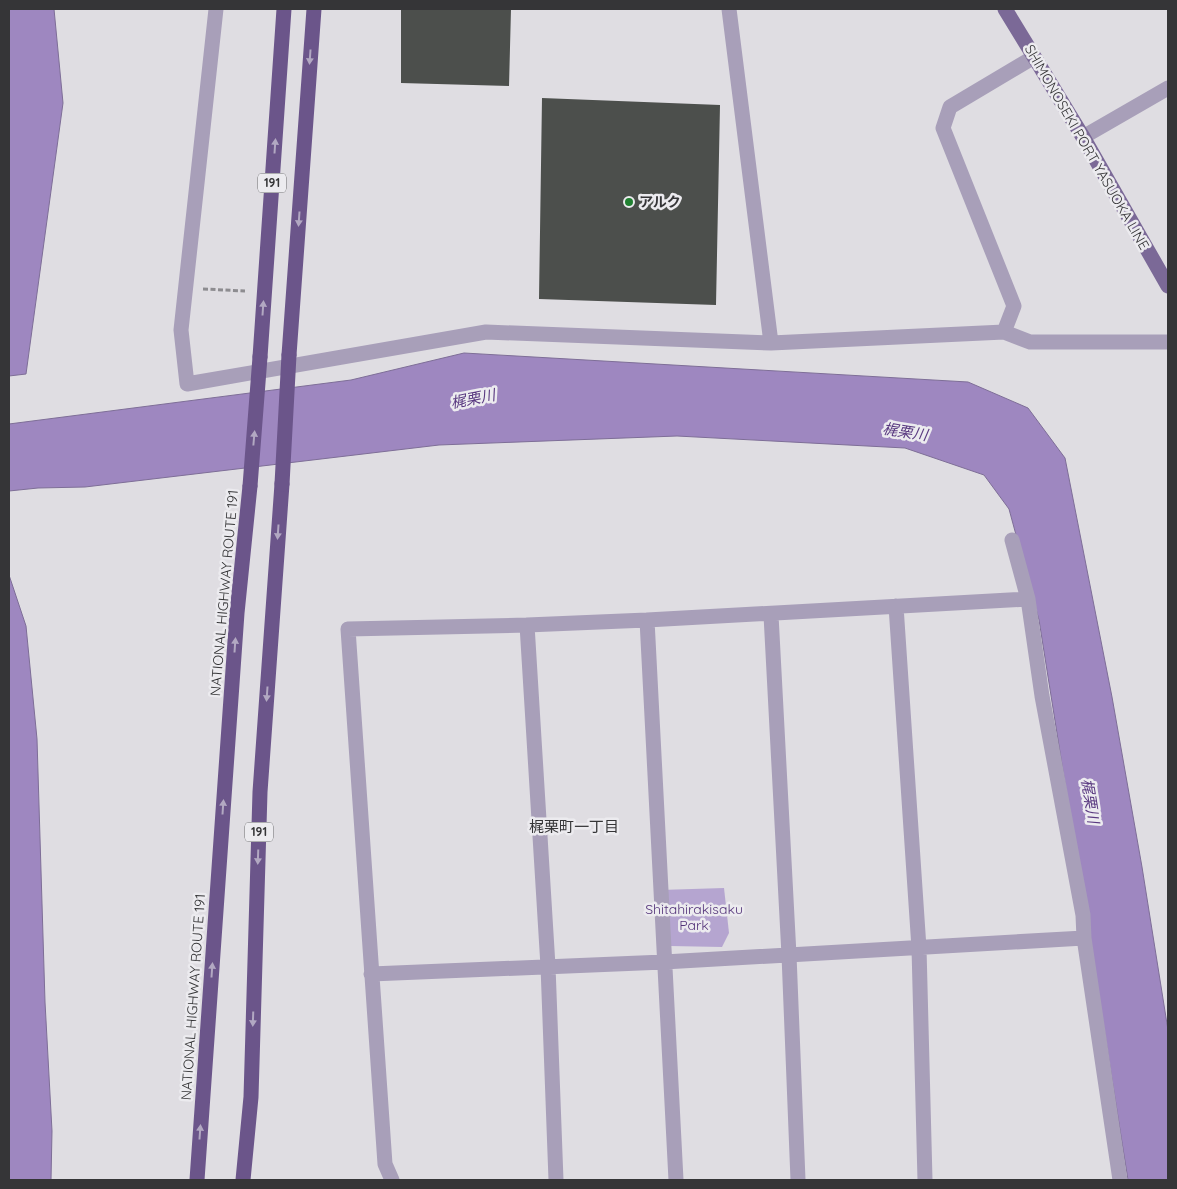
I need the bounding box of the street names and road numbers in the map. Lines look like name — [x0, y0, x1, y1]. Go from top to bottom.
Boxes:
street label: SHIMONOSEKI PORT YASUOKA LINE — [1021, 41, 1153, 253]
road number: 191 — [258, 174, 286, 192]
street label: NATIONAL HIGHWAY ROUTE 191 — [206, 489, 242, 697]
road number: 191 — [245, 822, 273, 842]
street label: NATIONAL HIGHWAY ROUTE 191 — [177, 893, 209, 1101]

